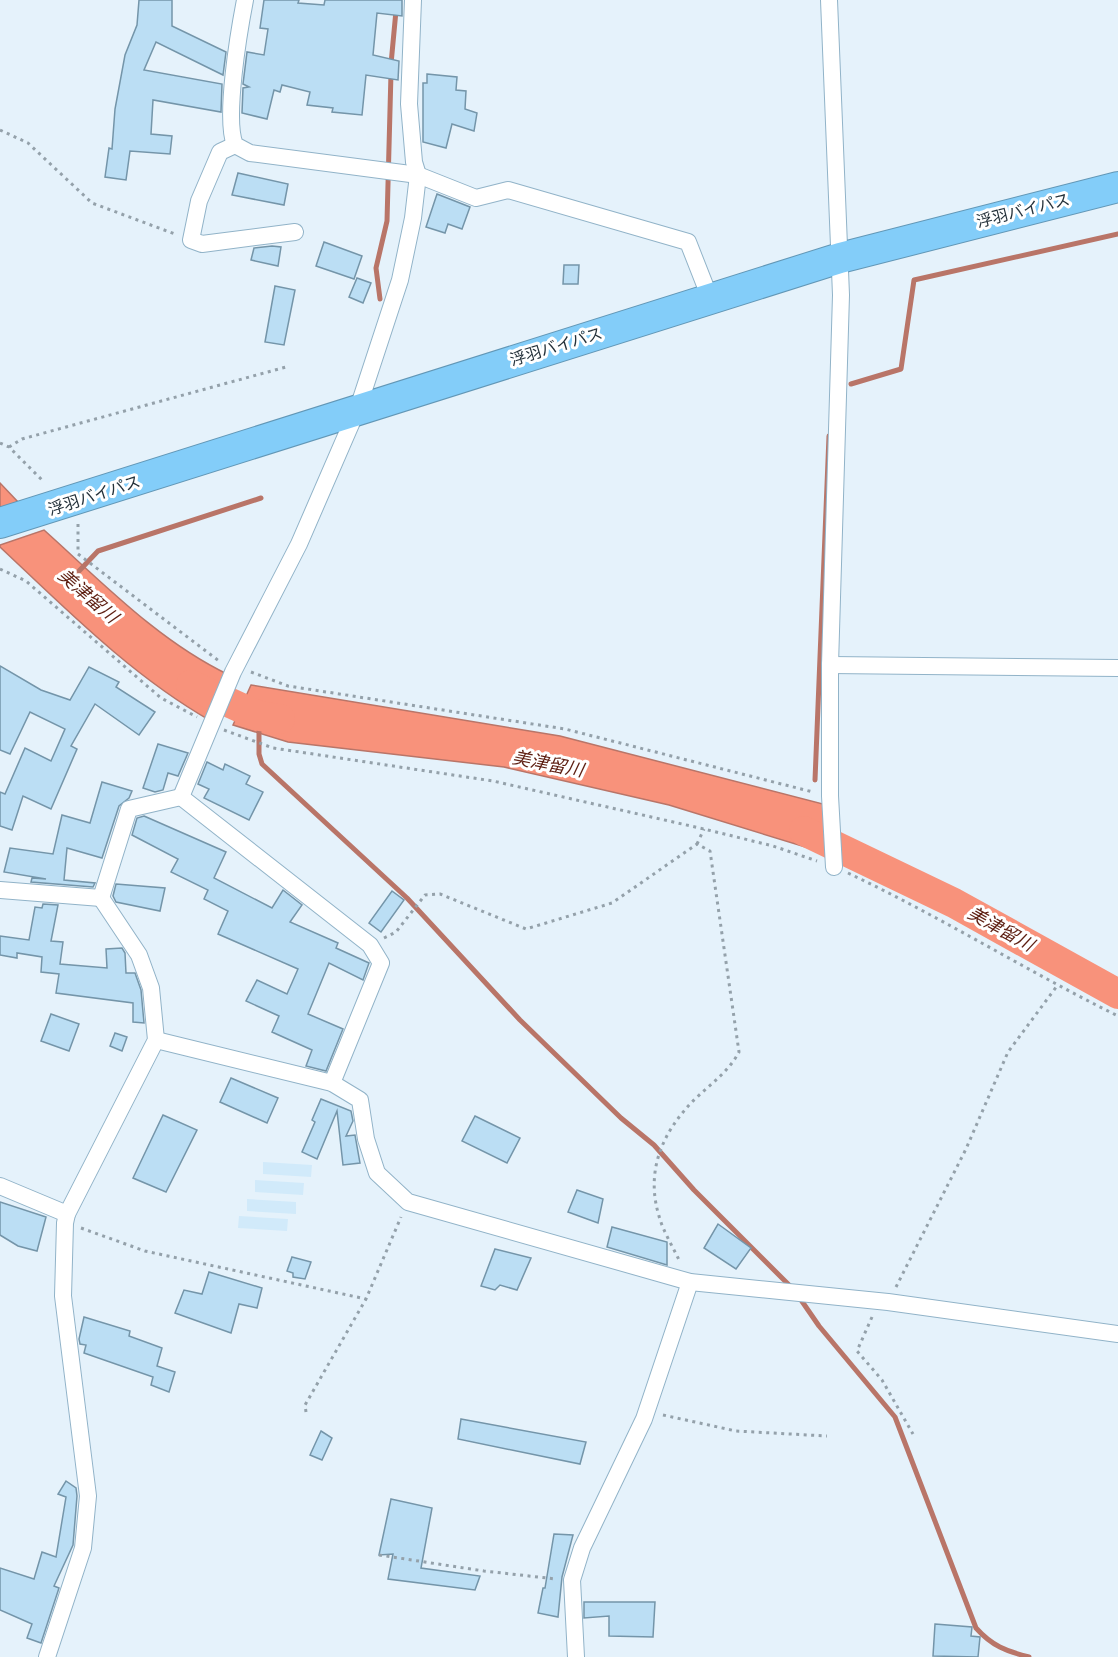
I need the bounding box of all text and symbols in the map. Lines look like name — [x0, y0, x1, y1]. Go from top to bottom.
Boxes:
street label: 浮羽バイパス — [974, 190, 1072, 231]
street label: 浮羽バイパス — [508, 323, 605, 370]
street label: 浮羽バイパス — [46, 472, 143, 519]
water label: 美津留川 — [54, 564, 124, 628]
water label: 美津留川 — [511, 746, 587, 781]
water label: 美津留川 — [965, 902, 1040, 956]

